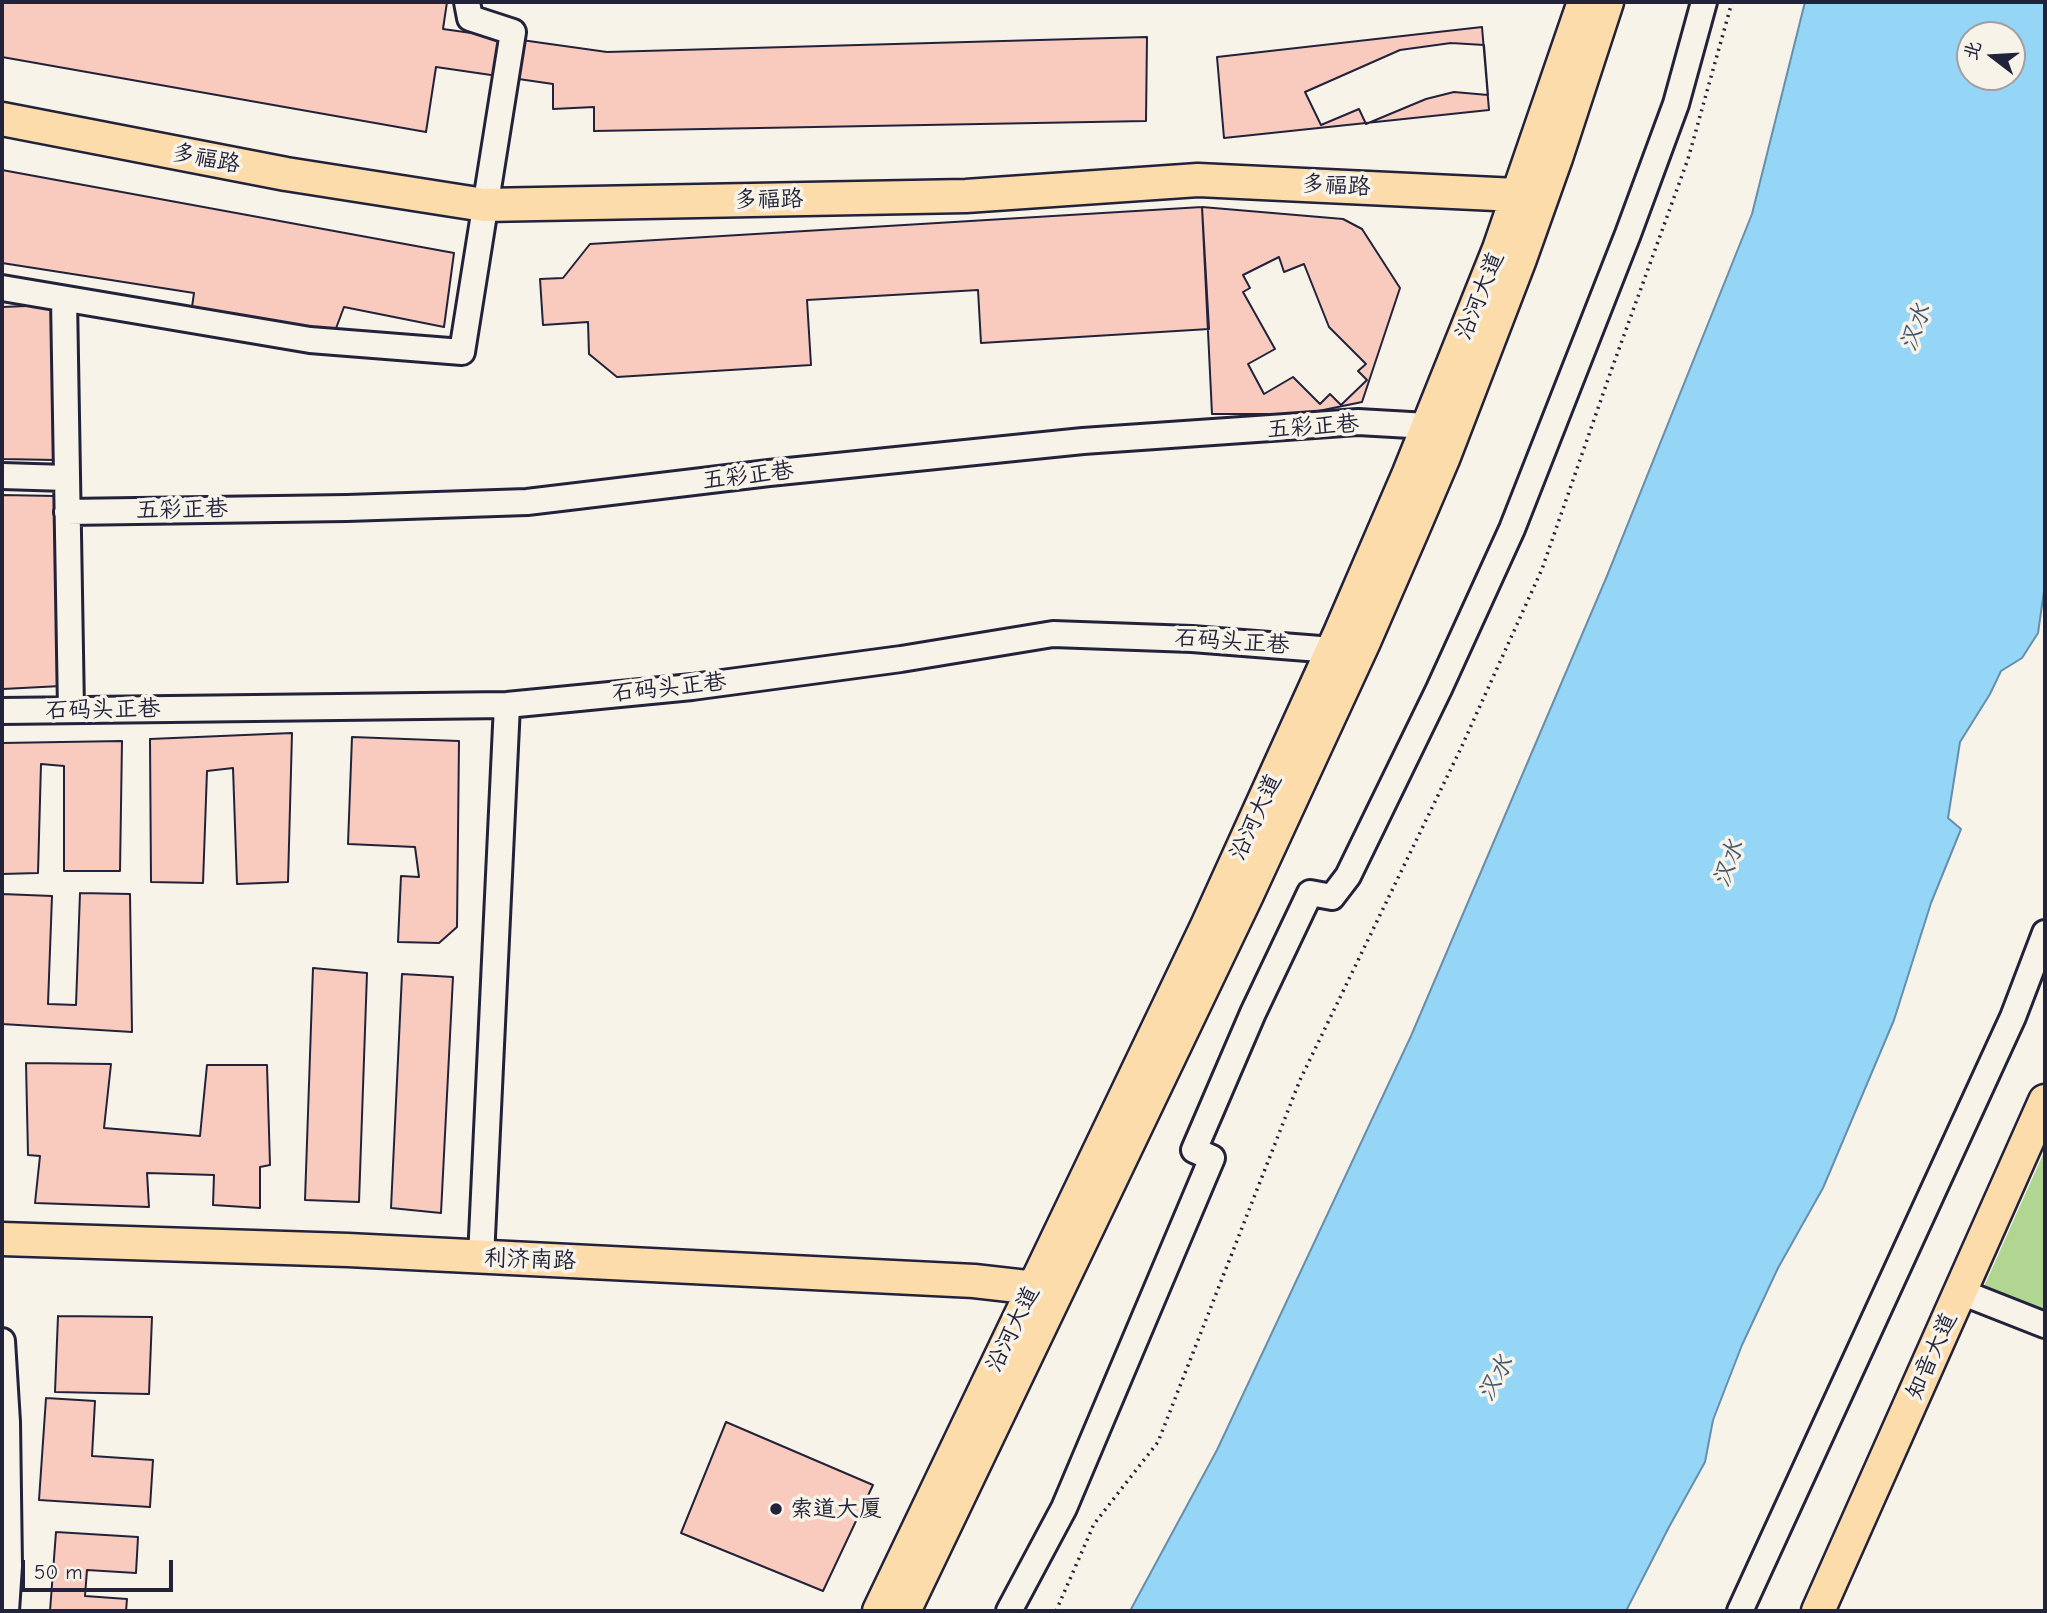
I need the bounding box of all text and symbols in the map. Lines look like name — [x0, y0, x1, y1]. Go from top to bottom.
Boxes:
north arrow — [1956, 21, 2026, 91]
text: 北 — [1960, 38, 1986, 63]
street label: 多福路 — [170, 139, 242, 179]
street label: 多福路 — [1301, 170, 1371, 202]
street label: 多福路 — [734, 186, 804, 214]
street label: 沿河大道 — [1450, 248, 1510, 344]
water label: 汉水 — [1895, 301, 1937, 355]
street label: 五彩正巷 — [1266, 410, 1360, 444]
street label: 五彩正巷 — [701, 457, 795, 495]
street label: 五彩正巷 — [136, 495, 228, 525]
street label: 石码头正巷 — [1174, 624, 1290, 660]
street label: 石码头正巷 — [610, 668, 728, 708]
street label: 石码头正巷 — [45, 695, 161, 725]
street label: 沿河大道 — [1224, 769, 1288, 865]
water label: 汉水 — [1708, 837, 1750, 891]
street label: 利济南路 — [484, 1245, 576, 1275]
street label: 沿河大道 — [980, 1282, 1046, 1376]
street label: 知音大道 — [1901, 1308, 1963, 1404]
water label: 汉水 — [1472, 1351, 1520, 1407]
place label: 索道大厦 — [790, 1495, 882, 1523]
marker: 索道大厦 — [768, 1501, 784, 1517]
scale bar — [24, 1546, 177, 1590]
text: 50 m — [34, 1560, 83, 1584]

